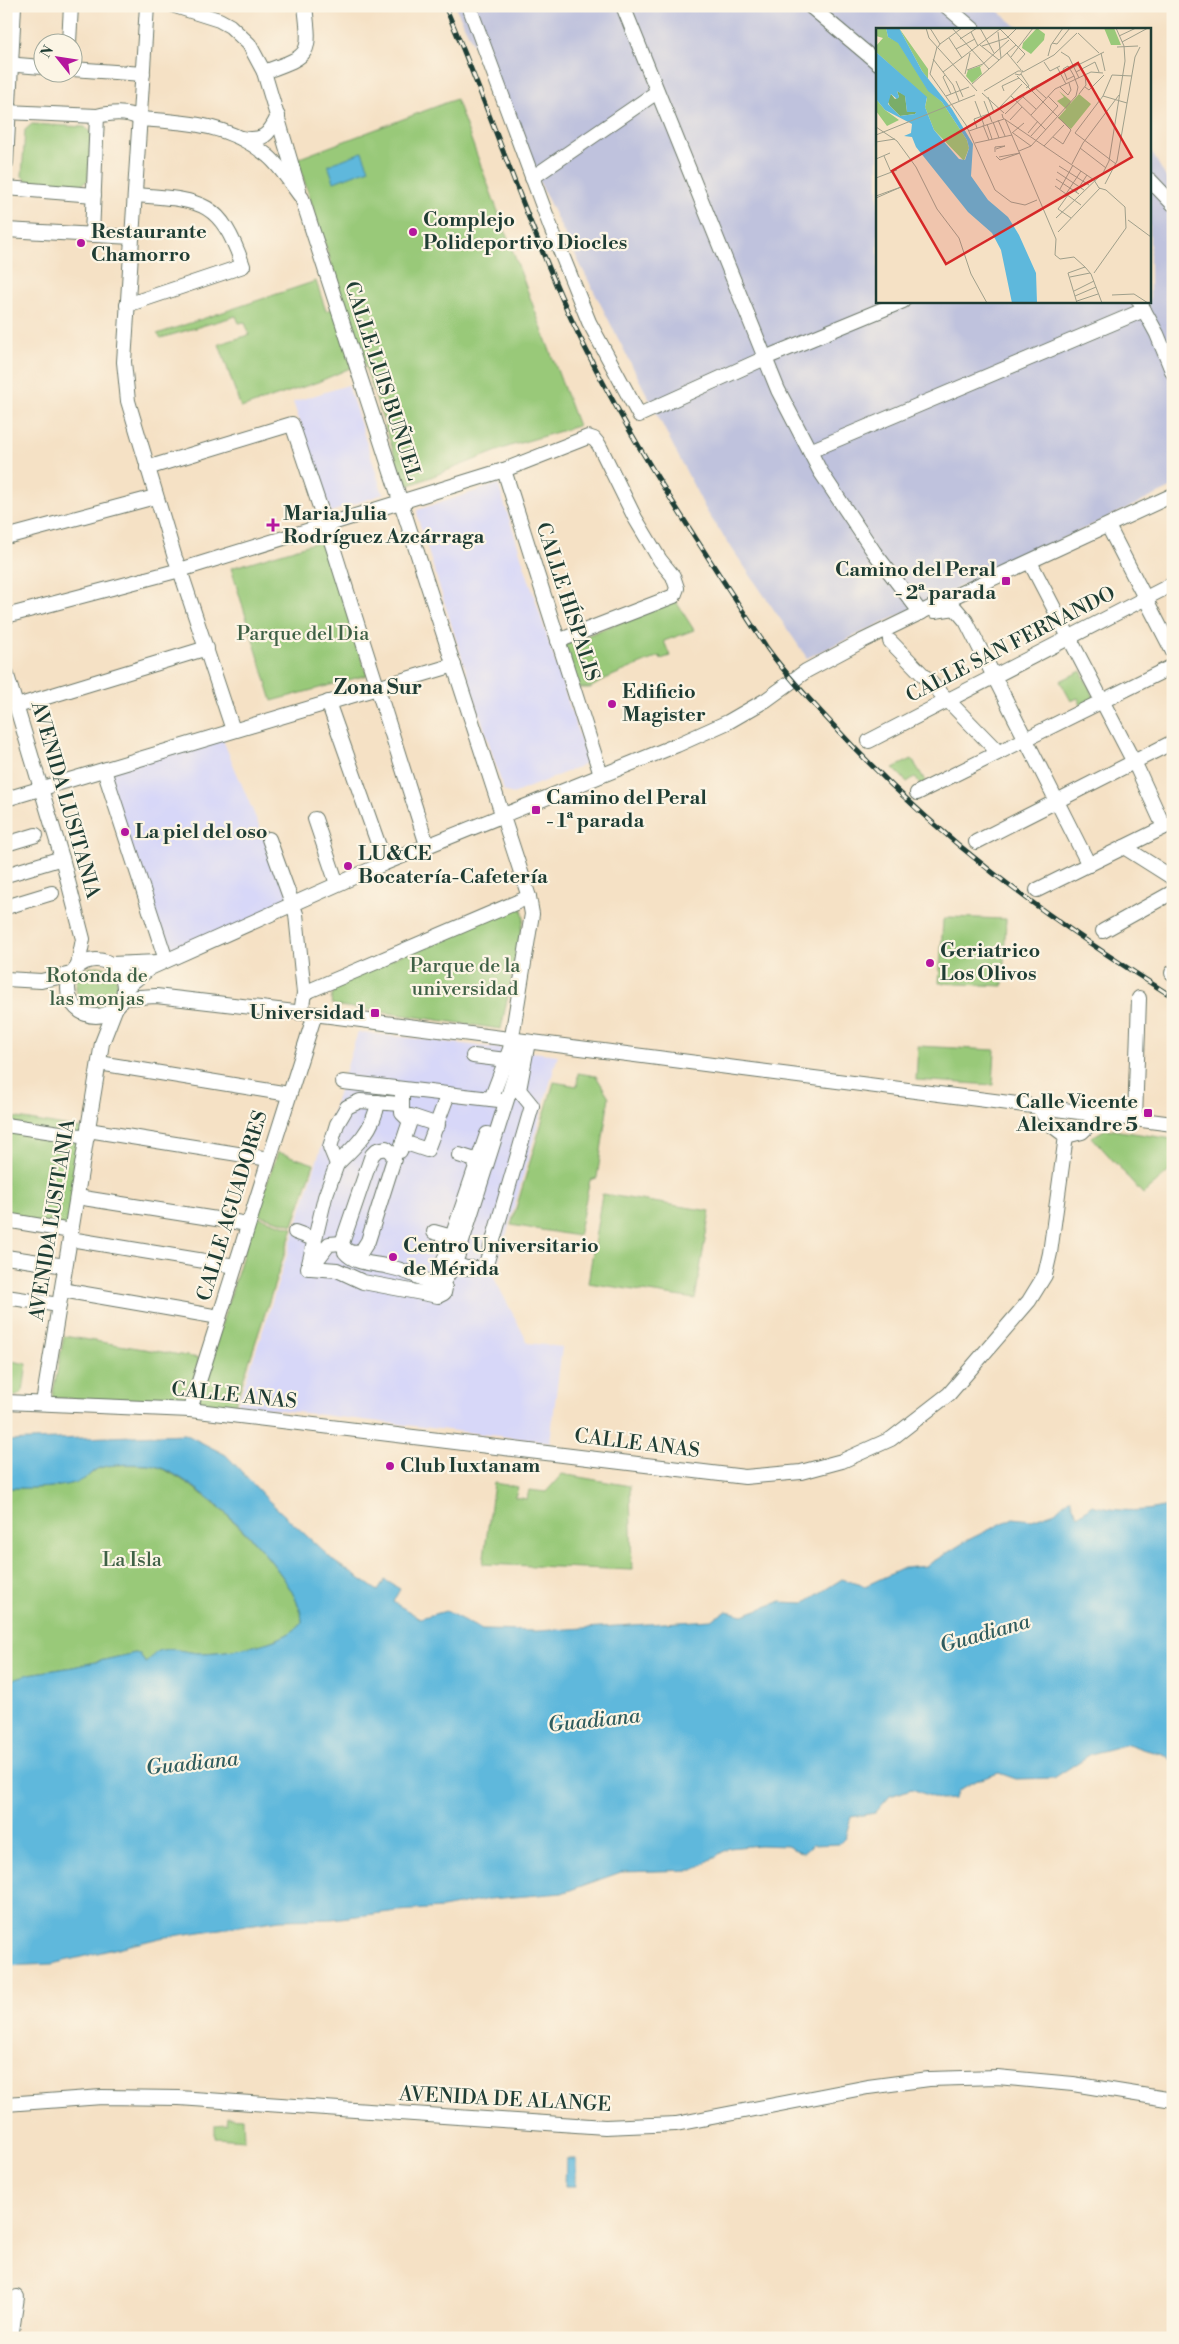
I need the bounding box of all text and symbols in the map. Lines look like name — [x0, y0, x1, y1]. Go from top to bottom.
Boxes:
inset map — [876, 28, 1152, 302]
north arrow — [32, 32, 82, 82]
text: N — [37, 43, 58, 61]
place label: Complejo Polideportivo Diocles — [423, 208, 627, 256]
place label: Restaurante Chamorro — [91, 220, 207, 268]
marker: Complejo Polideportivo Diocles — [407, 226, 419, 238]
marker: Restaurante Chamorro — [75, 237, 87, 249]
street label: CALLE LUIS BUÑUEL — [338, 278, 428, 484]
place label: Maria Julia Rodríguez Azcárraga — [283, 502, 485, 550]
marker: Maria Julia Rodríguez Azcárraga — [267, 519, 279, 531]
street label: CALLE HÍSPALIS — [530, 519, 605, 685]
place label: Camino del Peral - 2ª parada — [835, 558, 996, 606]
marker: Camino del Peral - 2ª parada — [1000, 575, 1012, 587]
street label: CALLE SAN FERNANDO — [902, 581, 1120, 709]
park label: Parque del Dia — [237, 622, 370, 647]
district label: Zona Sur — [334, 675, 422, 701]
place label: Edificio Magister — [622, 680, 706, 728]
street label: AVENIDA LUSITANIA — [25, 698, 105, 903]
marker: Edificio Magister — [606, 698, 618, 710]
place label: Camino del Peral - 1ª parada — [546, 786, 707, 834]
marker: Camino del Peral - 1ª parada — [530, 804, 542, 816]
place label: La piel del oso — [135, 820, 268, 845]
marker: La piel del oso — [119, 826, 131, 838]
place label: LU&CE Bocatería-Cafetería — [358, 842, 548, 890]
marker: LU&CE Bocatería-Cafetería — [342, 860, 354, 872]
place label: Geriatrico Los Olivos — [940, 939, 1040, 987]
park label: Parque de la universidad — [410, 954, 521, 1002]
marker: Geriatrico Los Olivos — [924, 957, 936, 969]
park label: Rotonda de las monjas — [46, 964, 148, 1012]
place label: Universidad — [249, 1001, 365, 1026]
marker: Universidad — [369, 1007, 381, 1019]
place label: Calle Vicente Aleixandre 5 — [1015, 1090, 1138, 1138]
marker: Calle Vicente Aleixandre 5 — [1142, 1107, 1154, 1119]
street label: CALLE AGUADORES — [192, 1108, 274, 1304]
street label: AVENIDA LUSITANIA — [25, 1116, 82, 1324]
place label: Centro Universitario de Mérida — [403, 1234, 599, 1282]
marker: Centro Universitario de Mérida — [387, 1251, 399, 1263]
street label: CALLE ANAS — [170, 1377, 298, 1415]
street label: CALLE ANAS — [573, 1424, 701, 1464]
place label: Club Iuxtanam — [400, 1454, 540, 1479]
marker: Club Iuxtanam — [384, 1460, 396, 1472]
park label: La Isla — [102, 1548, 163, 1573]
water label: Guadiana — [937, 1609, 1033, 1659]
water label: Guadiana — [547, 1703, 642, 1739]
water label: Guadiana — [145, 1746, 240, 1782]
street label: AVENIDA DE ALANGE — [397, 2082, 612, 2118]

